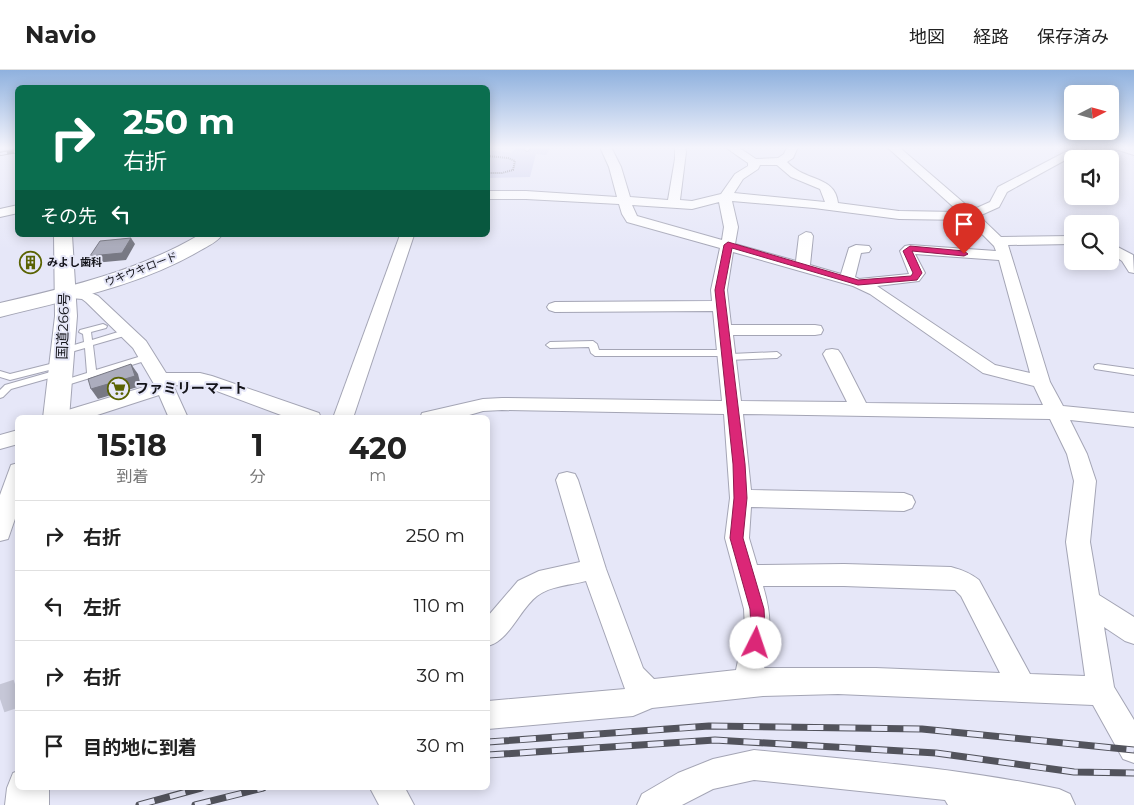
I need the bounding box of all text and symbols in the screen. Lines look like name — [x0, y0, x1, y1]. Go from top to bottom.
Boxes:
text: Navio — [25, 20, 96, 49]
text: 地図 — [909, 26, 945, 48]
text: 経路 — [973, 26, 1009, 48]
text: 保存済み — [1037, 26, 1109, 48]
north arrow — [1064, 85, 1119, 140]
map controls — [1064, 85, 1119, 270]
text: 250 m — [123, 100, 235, 143]
icon: right — [40, 105, 105, 170]
text: 右折 — [123, 148, 167, 175]
button: sound — [1064, 150, 1119, 205]
icon: left — [107, 200, 135, 228]
pin — [943, 203, 985, 254]
text: その先 — [40, 205, 97, 228]
icon: arrive — [950, 210, 978, 238]
button: search — [1064, 215, 1119, 270]
street label: ウキウキロード — [103, 249, 179, 289]
building icon: みよし歯科 — [19, 250, 43, 274]
place label: みよし歯科 — [47, 255, 102, 269]
street label: 国道266号 — [53, 292, 73, 360]
supermarket icon: ファミリーマート — [107, 376, 131, 400]
place label: ファミリーマート — [135, 379, 247, 397]
text: 15:18 — [98, 427, 167, 464]
text: 1 — [252, 427, 264, 464]
text: 420 — [348, 430, 407, 467]
text: m — [369, 466, 386, 485]
text: 到着 — [116, 467, 148, 486]
text: 分 — [250, 467, 266, 486]
icon: right — [40, 522, 68, 550]
text: 250 m — [406, 524, 465, 547]
text: 右折 — [83, 526, 121, 549]
icon: left — [40, 592, 68, 620]
text: 110 m — [414, 594, 465, 617]
text: 左折 — [83, 596, 121, 619]
position arrow — [729, 616, 781, 668]
icon: right — [40, 662, 68, 690]
text: 30 m — [417, 664, 465, 687]
text: 右折 — [83, 666, 121, 689]
icon: arrive — [40, 732, 68, 760]
text: 30 m — [417, 734, 465, 757]
text: 目的地に到着 — [83, 736, 197, 759]

